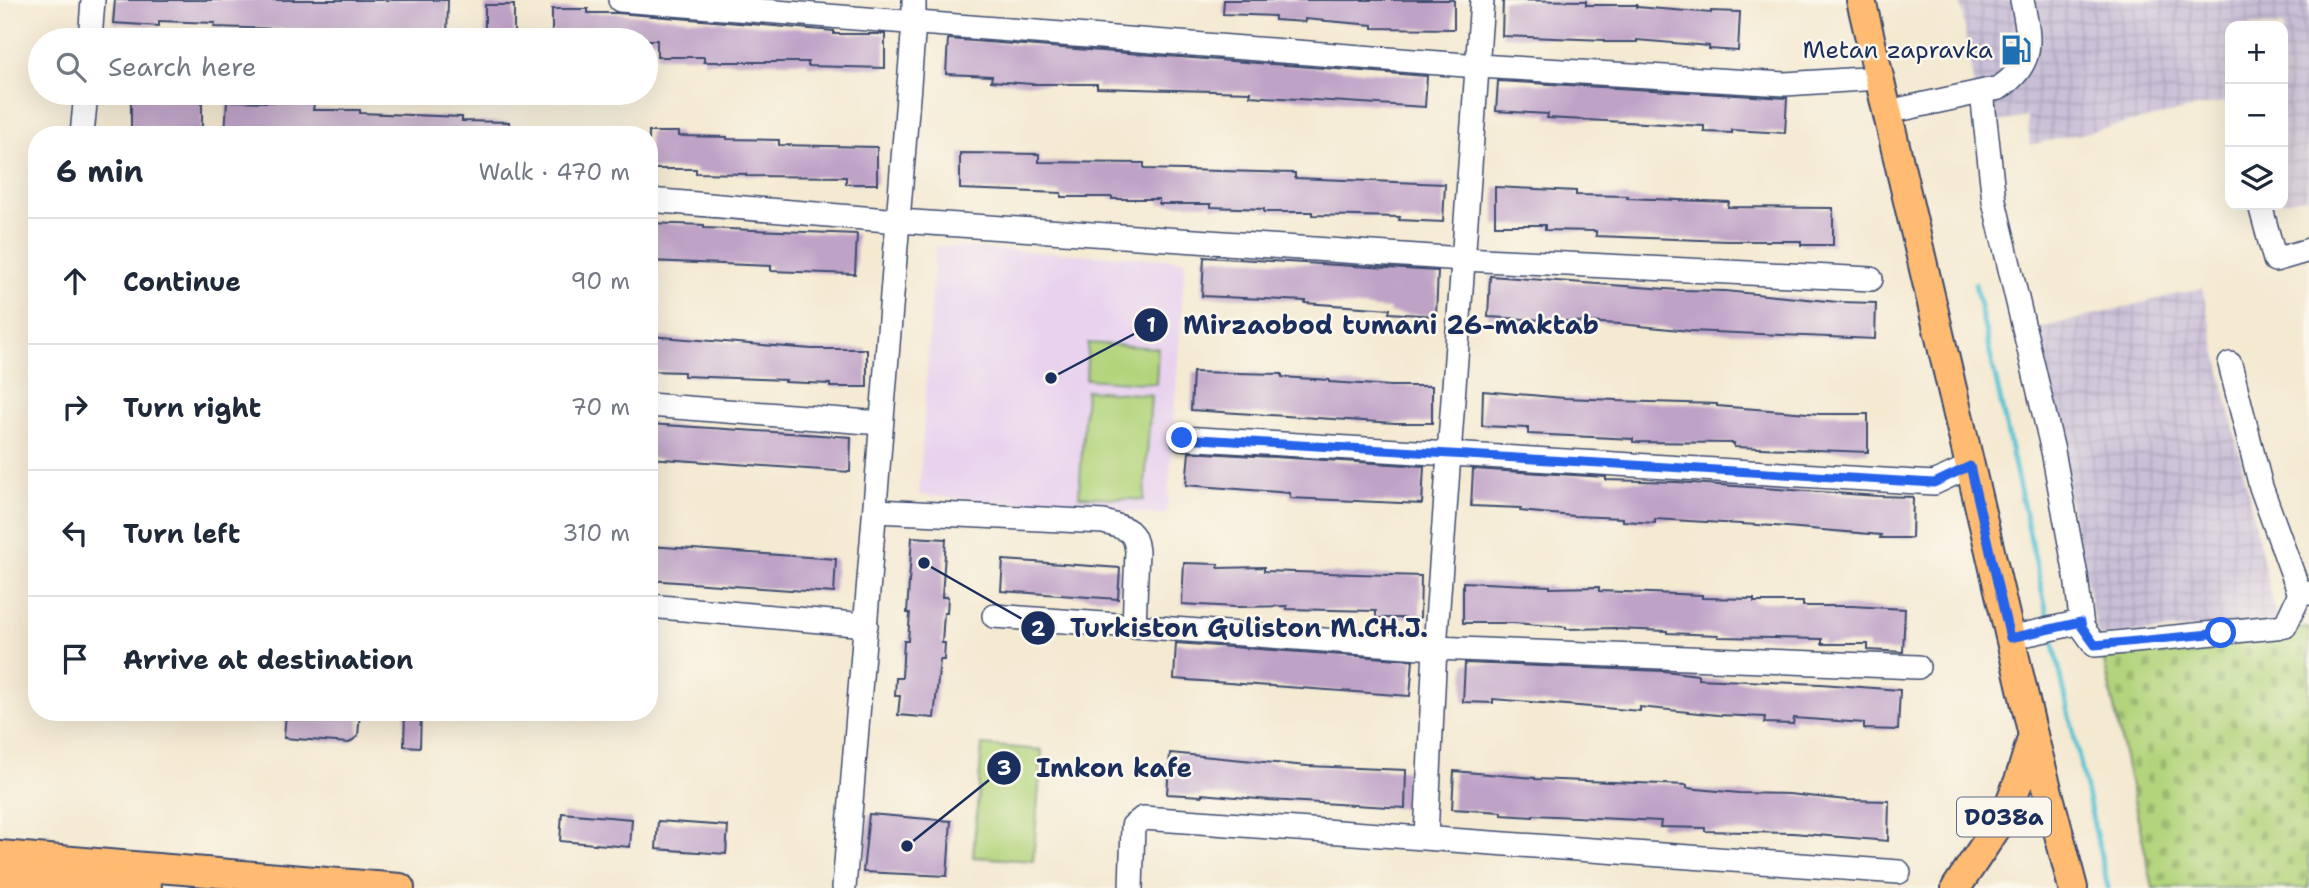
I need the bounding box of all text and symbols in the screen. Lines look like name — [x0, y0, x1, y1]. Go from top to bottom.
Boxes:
map controls — [2225, 21, 2288, 210]
button: + — [2225, 21, 2288, 84]
search box — [28, 28, 658, 105]
fuel station icon: Metan zapravka — [1999, 33, 2033, 67]
place label: Metan zapravka — [1803, 34, 1993, 66]
icon: search — [52, 48, 90, 86]
text: Search here — [108, 49, 257, 84]
button: − — [2225, 84, 2288, 147]
button: layers — [2225, 147, 2288, 210]
text: 6 min — [56, 151, 143, 192]
text: Walk · 470 m — [478, 157, 630, 187]
icon: ahead — [56, 262, 94, 300]
text: Continue — [123, 264, 241, 299]
text: 90 m — [570, 266, 630, 296]
callout: Mirzaobod tumani 26-maktab — [1134, 301, 1613, 348]
text: Mirzaobod tumani 26-maktab — [1183, 307, 1599, 342]
text: 1 — [1146, 311, 1156, 339]
icon: right — [56, 388, 94, 426]
text: Turn right — [123, 390, 261, 425]
text: 70 m — [571, 392, 630, 422]
route end — [1166, 422, 1197, 453]
icon: left — [56, 514, 94, 552]
text: Turn left — [123, 516, 240, 551]
text: 310 m — [562, 518, 630, 548]
callout: Turkiston Guliston M.CH.J. — [1021, 605, 1442, 652]
text: Turkiston Guliston M.CH.J. — [1070, 610, 1428, 645]
text: 2 — [1031, 615, 1046, 643]
route start — [2205, 617, 2236, 648]
icon: arrive — [56, 640, 94, 678]
text: Arrive at destination — [123, 642, 413, 677]
callout: Imkon kafe — [987, 744, 1206, 791]
text: Imkon kafe — [1036, 750, 1192, 785]
text: 3 — [997, 754, 1011, 782]
road number: D038a — [1957, 797, 2051, 836]

